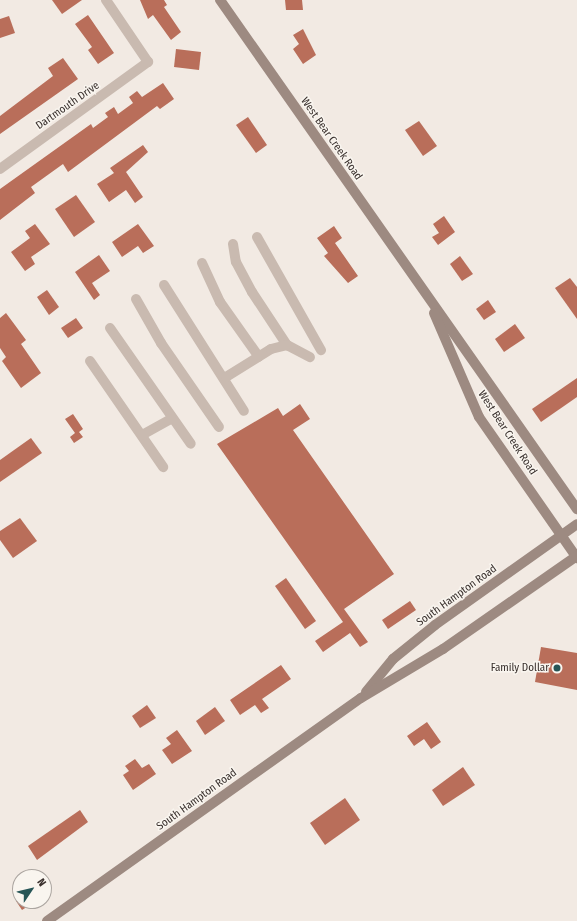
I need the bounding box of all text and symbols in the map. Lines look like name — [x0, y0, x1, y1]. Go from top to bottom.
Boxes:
street label: Dartmouth Drive — [34, 79, 102, 133]
street label: West Bear Creek Road — [298, 95, 364, 183]
street label: West Bear Creek Road — [475, 388, 539, 478]
street label: South Hampton Road — [414, 563, 500, 629]
place label: Family Dollar — [491, 661, 549, 675]
marker: Family Dollar — [552, 663, 562, 673]
street label: South Hampton Road — [154, 767, 240, 833]
north arrow — [12, 869, 52, 909]
text: N — [34, 876, 49, 889]

